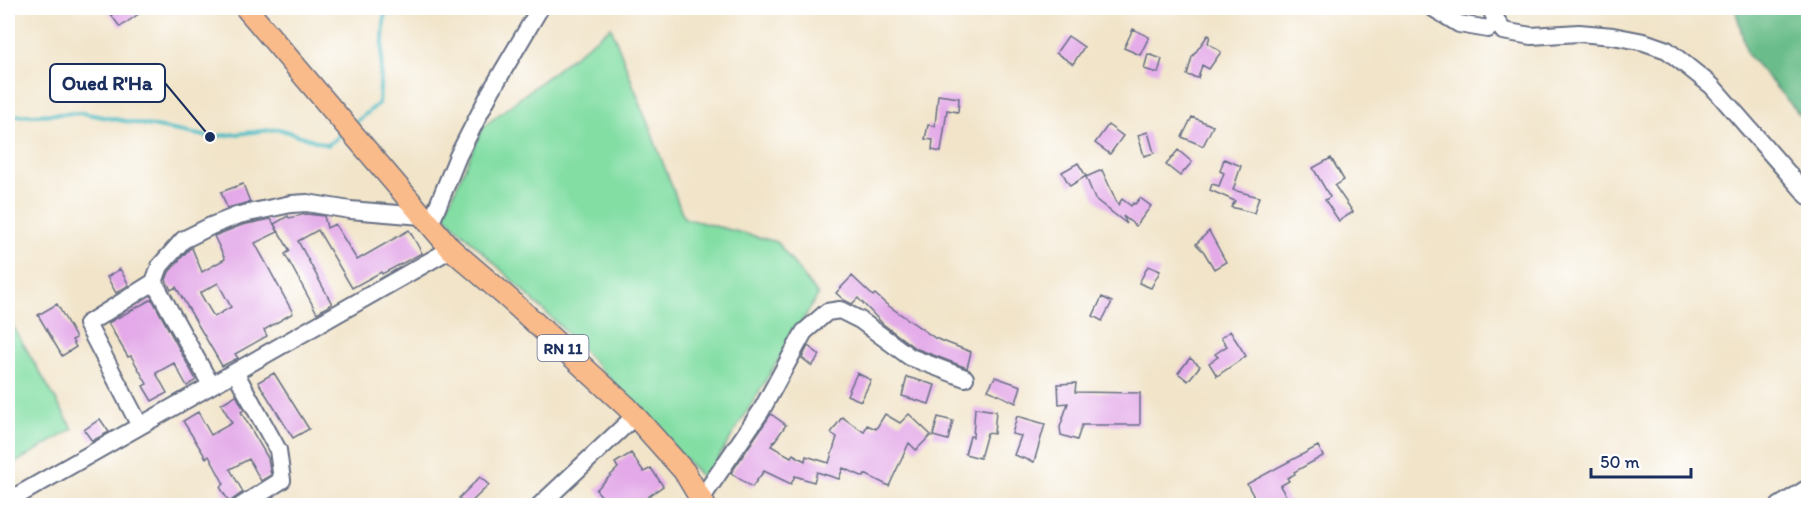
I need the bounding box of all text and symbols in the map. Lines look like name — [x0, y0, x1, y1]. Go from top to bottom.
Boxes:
callout: Oued R'Ha — [50, 64, 165, 102]
text: Oued R'Ha — [62, 71, 153, 95]
road number: RN 11 — [538, 335, 588, 361]
scale bar — [1591, 441, 1692, 479]
text: 50 m — [1600, 451, 1640, 473]

